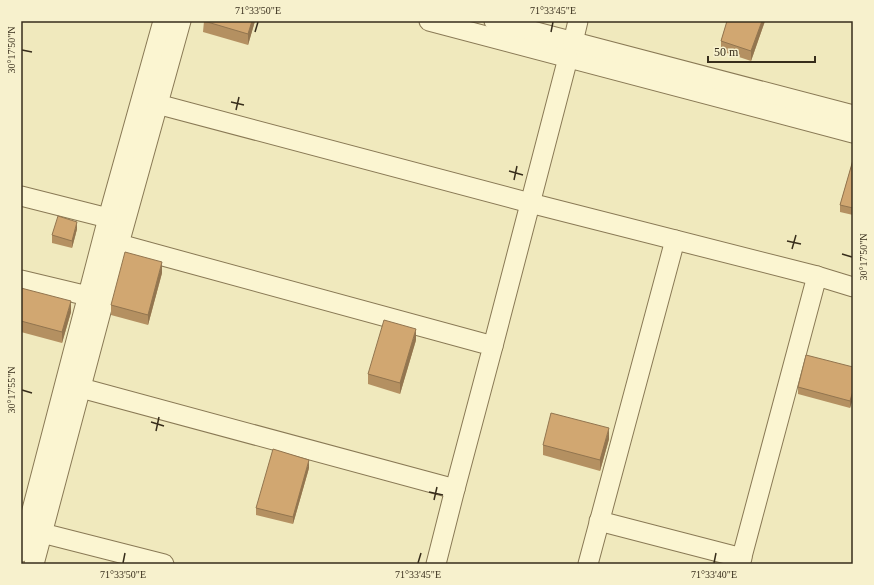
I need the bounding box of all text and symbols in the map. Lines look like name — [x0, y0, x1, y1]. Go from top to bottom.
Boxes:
text: 71°33'50"E — [235, 5, 281, 16]
text: 71°33'45"E — [530, 5, 576, 16]
text: 30°17'50"N — [6, 26, 17, 74]
scale bar — [708, 38, 815, 64]
text: 50 m — [714, 45, 739, 59]
text: 30°17'50"N — [858, 233, 869, 281]
text: 30°17'55"N — [6, 366, 17, 414]
text: 71°33'50"E — [100, 569, 146, 580]
text: 71°33'45"E — [395, 569, 441, 580]
text: 71°33'40"E — [691, 569, 737, 580]

